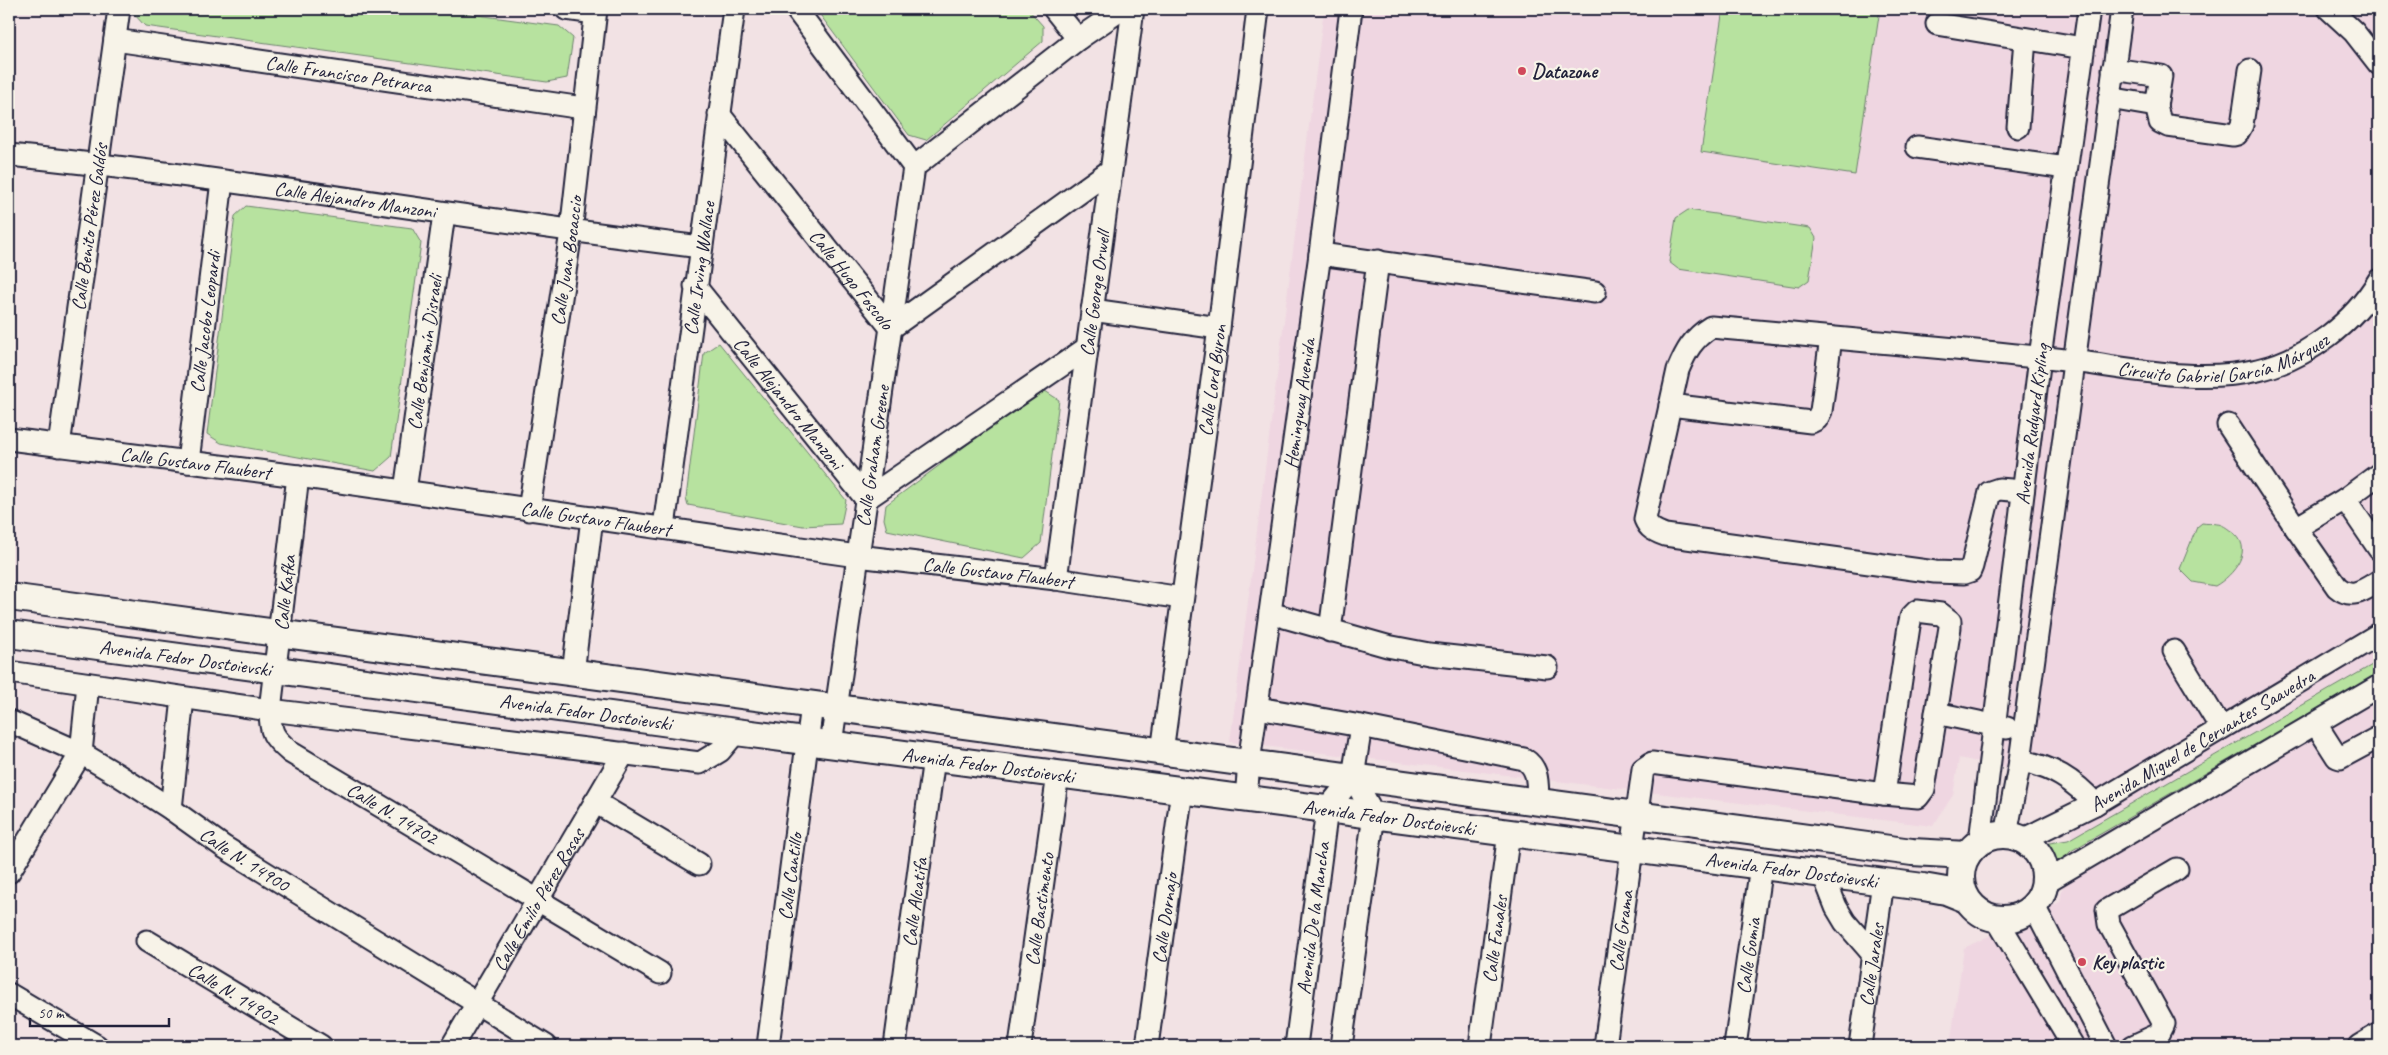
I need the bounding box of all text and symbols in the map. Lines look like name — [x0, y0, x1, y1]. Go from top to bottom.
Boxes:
street label: Calle Francisco Petrarca — [264, 50, 435, 99]
place label: Datazone — [1532, 59, 1599, 84]
marker: Datazone — [1516, 65, 1528, 77]
street label: Calle Benito Pérez Galdós — [65, 140, 113, 312]
street label: Calle Alejandro Manzoni — [273, 176, 440, 224]
street label: Calle Juan Bocaccio — [545, 193, 588, 327]
street label: Calle Irving Wallace — [678, 198, 721, 337]
street label: Calle Hugo Foscolo — [804, 224, 900, 335]
street label: Calle George Orwell — [1074, 226, 1116, 358]
street label: Calle Jacobo Leopardi — [184, 248, 226, 394]
street label: Calle Benjamín Disraeli — [401, 271, 448, 431]
street label: Calle Lord Byron — [1192, 322, 1232, 438]
street label: Circuito Gabriel García Márquez — [2116, 326, 2335, 388]
street label: Calle Alejandro Manzoni — [728, 332, 851, 476]
street label: Hemingway Avenida — [1278, 335, 1321, 470]
street label: Avenida Rudyard Kipling — [2009, 340, 2054, 506]
street label: Calle Graham Greene — [850, 382, 895, 528]
street label: Calle Gustavo Flaubert — [119, 441, 275, 485]
street label: Calle Gustavo Flaubert — [519, 495, 676, 542]
street label: Calle Gustavo Flaubert — [921, 551, 1078, 594]
street label: Calle Kafka — [269, 553, 302, 632]
street label: Avenida Fedor Dostoievski — [98, 634, 275, 682]
street label: Avenida Miguel de Cervantes Saavedra — [2085, 662, 2321, 817]
street label: Avenida Fedor Dostoievski — [498, 688, 675, 736]
street label: Avenida Fedor Dostoievski — [901, 741, 1078, 789]
street label: Calle N. 14702 — [343, 776, 444, 851]
street label: Avenida Fedor Dostoievski — [1301, 794, 1479, 841]
street label: Calle N. 14900 — [195, 821, 296, 898]
street label: Calle Emilio Pérez Rosas — [487, 822, 591, 975]
street label: Calle Cantillo — [772, 829, 808, 921]
street label: Avenida De la Mancha — [1290, 839, 1335, 996]
street label: Avenida Fedor Dostoievski — [1704, 846, 1881, 894]
street label: Calle Bastimento — [1019, 850, 1059, 967]
street label: Calle Alcatifa — [896, 854, 933, 948]
street label: Calle Dornajo — [1146, 869, 1183, 965]
street label: Calle Grama — [1603, 888, 1639, 973]
street label: Calle Fanales — [1476, 892, 1513, 984]
street label: Calle Gomia — [1730, 914, 1766, 996]
street label: Calle Jarales — [1853, 920, 1890, 1008]
place label: Key plastic — [2092, 950, 2166, 975]
street label: Calle N. 14902 — [184, 956, 285, 1031]
marker: Key plastic — [2076, 956, 2088, 968]
scale bar — [30, 995, 169, 1027]
text: 50 m — [38, 1004, 65, 1023]

